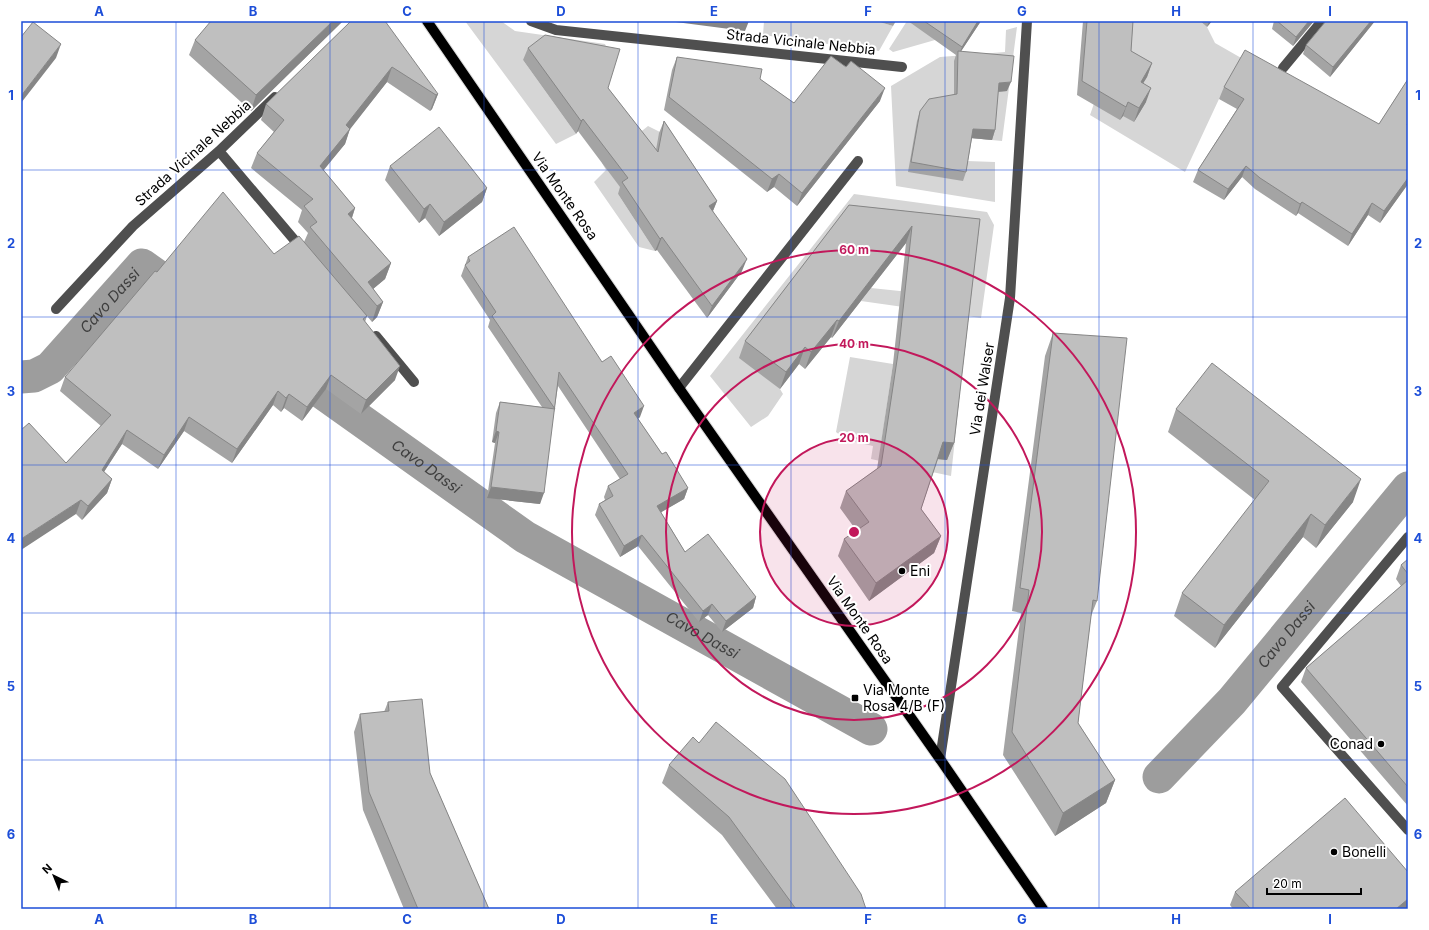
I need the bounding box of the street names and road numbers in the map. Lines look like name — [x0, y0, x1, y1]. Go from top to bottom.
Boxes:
street label: Strada Vicinale Nebbia — [725, 25, 877, 58]
street label: Strada Vicinale Nebbia — [131, 96, 254, 209]
street label: Via Monte Rosa — [529, 149, 602, 243]
street label: Via dei Walser — [966, 341, 997, 437]
street label: Via Monte Rosa — [824, 573, 897, 667]

